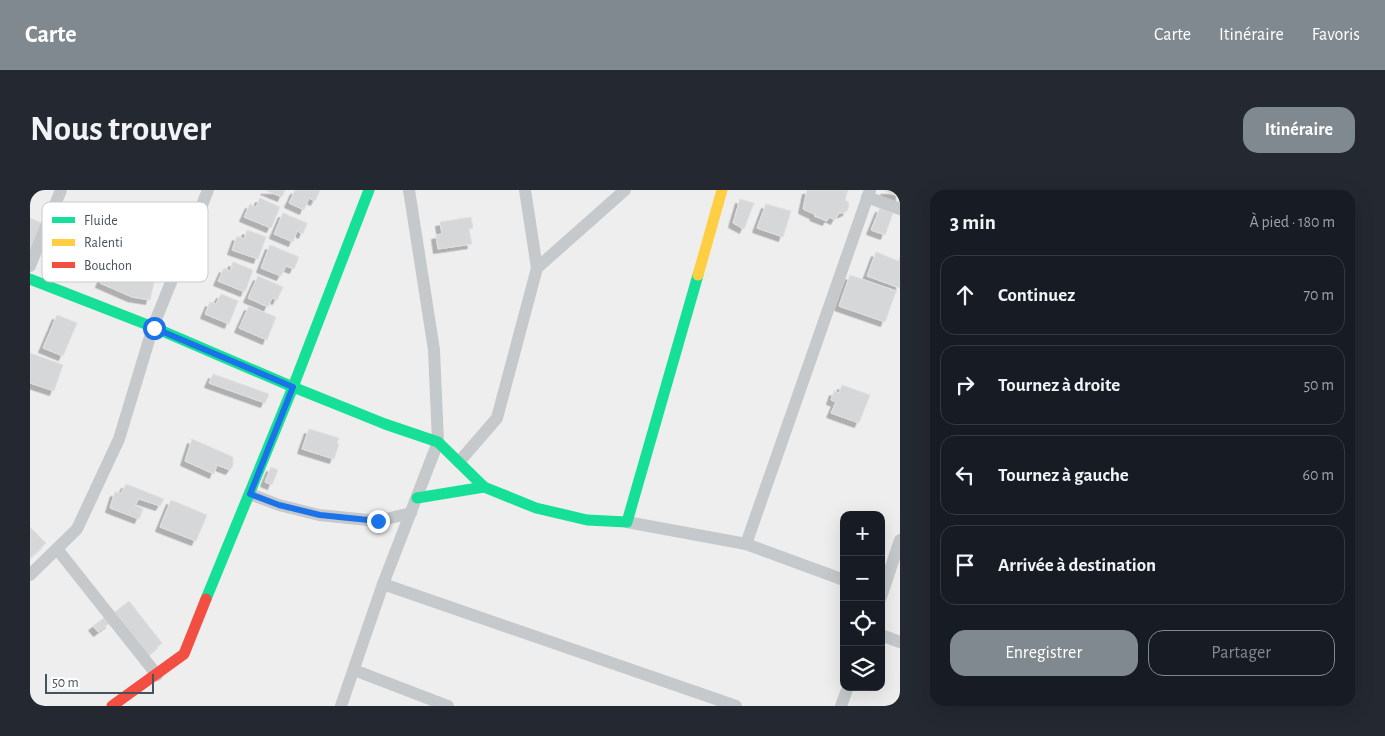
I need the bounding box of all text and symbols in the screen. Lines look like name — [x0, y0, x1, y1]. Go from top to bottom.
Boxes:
text: Carte — [25, 23, 77, 47]
text: Carte — [1154, 26, 1191, 44]
text: Itinéraire — [1219, 26, 1284, 44]
text: Favoris — [1312, 26, 1360, 44]
button: Itinéraire — [1243, 107, 1355, 153]
text: Nous trouver — [30, 112, 211, 147]
legend — [42, 202, 208, 282]
text: 3 min — [950, 212, 996, 233]
text: Fluide — [84, 214, 118, 228]
text: À pied · 180 m — [1250, 214, 1335, 230]
text: Ralenti — [84, 236, 123, 250]
text: Bouchon — [84, 259, 132, 273]
icon: ahead — [951, 281, 979, 309]
text: Continuez — [998, 286, 1075, 305]
text: 70 m — [1303, 287, 1334, 303]
route start — [143, 317, 166, 340]
icon: right — [951, 371, 979, 399]
text: Tournez à droite — [998, 376, 1120, 395]
text: 50 m — [1303, 377, 1334, 393]
icon: left — [951, 461, 979, 489]
text: Tournez à gauche — [998, 466, 1129, 485]
text: 60 m — [1303, 467, 1334, 483]
route end — [367, 510, 390, 533]
map controls — [840, 511, 885, 691]
button: + — [840, 511, 885, 556]
icon: arrive — [951, 551, 979, 579]
button: − — [840, 556, 885, 601]
text: Arrivée à destination — [998, 556, 1156, 575]
button: locate — [840, 601, 885, 646]
button: Enregistrer — [950, 630, 1138, 676]
button: Partager — [1148, 630, 1335, 676]
button: layers — [840, 646, 885, 691]
scale bar — [45, 671, 154, 694]
text: 50 m — [52, 676, 79, 690]

